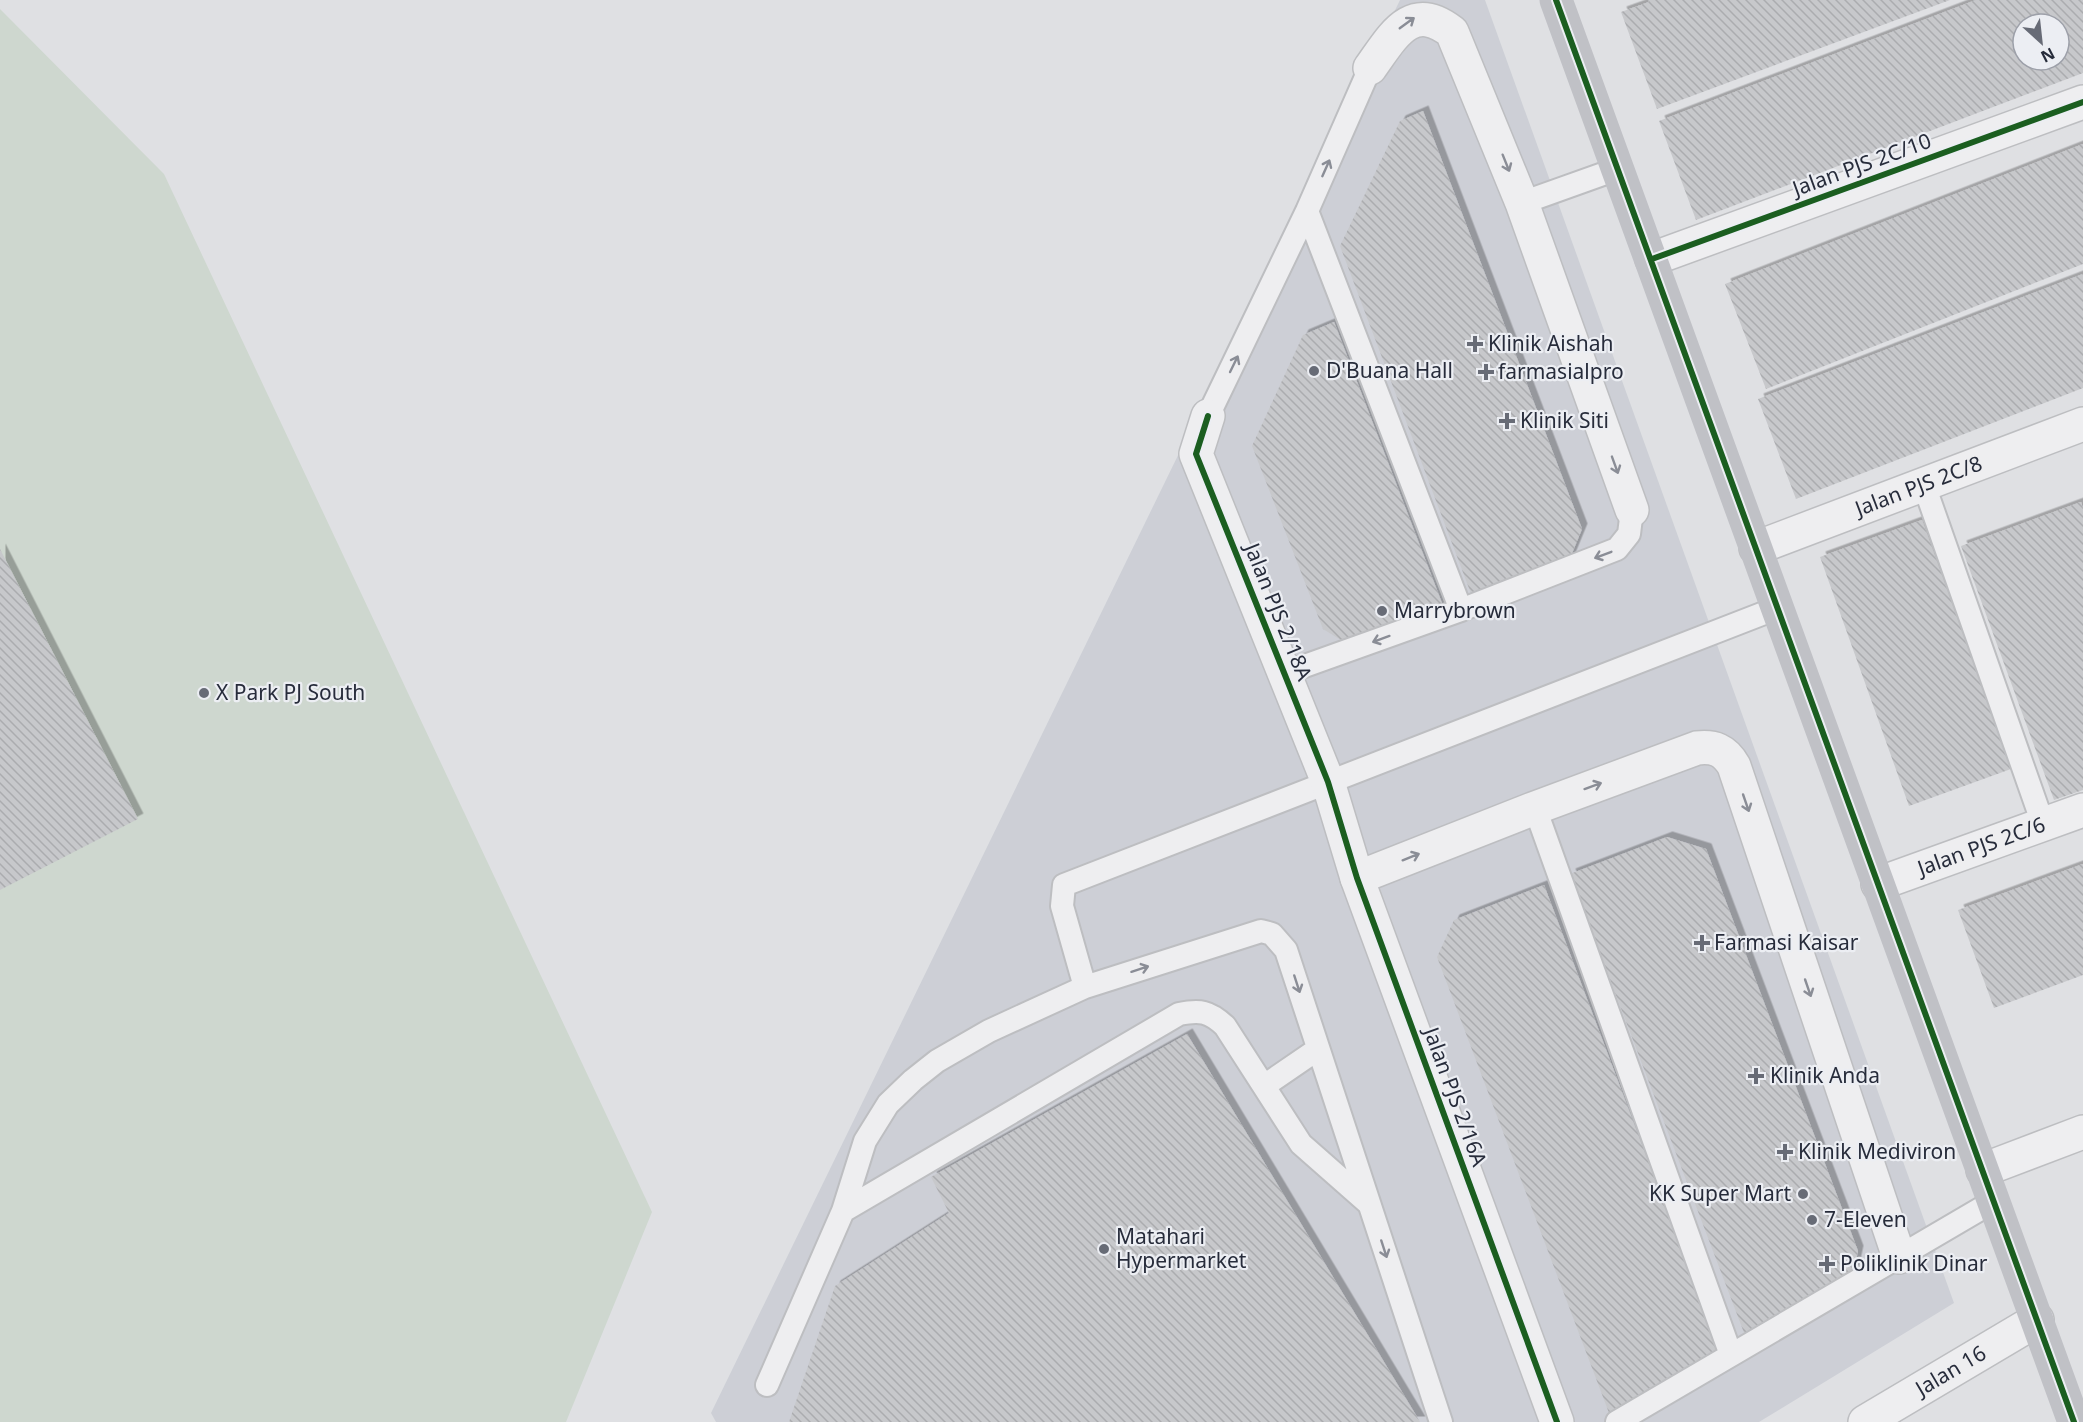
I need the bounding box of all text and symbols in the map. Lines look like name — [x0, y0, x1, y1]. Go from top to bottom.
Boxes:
north arrow — [2011, 12, 2071, 72]
one-way arrow — [1398, 17, 1414, 29]
text: N — [2037, 43, 2059, 68]
street label: Jalan PJS 2C/10 — [1787, 126, 1935, 203]
one-way arrow — [1501, 153, 1512, 172]
one-way arrow — [1321, 160, 1332, 178]
place label: Klinik Aishah — [1488, 329, 1614, 357]
marker: Klinik Aishah — [1466, 335, 1484, 353]
one-way arrow — [1228, 355, 1240, 373]
place label: D'Buana Hall — [1326, 356, 1453, 384]
place label: farmasialpro — [1498, 357, 1624, 385]
marker: D'Buana Hall — [1307, 364, 1321, 378]
marker: farmasialpro — [1479, 365, 1493, 379]
place label: Klinik Siti — [1520, 406, 1609, 434]
marker: Klinik Siti — [1498, 412, 1516, 430]
street label: Jalan PJS 2C/8 — [1849, 449, 1986, 523]
one-way arrow — [1611, 455, 1622, 473]
street label: Jalan PJS 2/18A — [1238, 537, 1319, 685]
one-way arrow — [1594, 550, 1613, 561]
place label: Marrybrown — [1394, 596, 1516, 624]
marker: Marrybrown — [1375, 604, 1389, 618]
one-way arrow — [1373, 634, 1391, 645]
place label: X Park PJ South — [216, 678, 365, 706]
marker: X Park PJ South — [197, 686, 211, 700]
one-way arrow — [1583, 780, 1602, 791]
one-way arrow — [1742, 793, 1753, 812]
street label: Jalan PJS 2C/6 — [1912, 810, 2049, 882]
one-way arrow — [1401, 851, 1420, 862]
place label: Farmasi Kaisar — [1714, 928, 1859, 956]
marker: Farmasi Kaisar — [1695, 936, 1709, 950]
one-way arrow — [1130, 962, 1149, 973]
one-way arrow — [1292, 974, 1303, 993]
one-way arrow — [1804, 978, 1815, 997]
street label: Jalan PJS 2/16A — [1417, 1021, 1494, 1171]
place label: Klinik Anda — [1770, 1061, 1880, 1089]
marker: Klinik Anda — [1747, 1067, 1765, 1085]
place label: Klinik Mediviron — [1798, 1137, 1956, 1165]
marker: Klinik Mediviron — [1776, 1143, 1794, 1161]
place label: KK Super Mart — [1649, 1179, 1791, 1207]
marker: KK Super Mart — [1796, 1187, 1810, 1201]
place label: 7-Eleven — [1824, 1205, 1907, 1233]
marker: 7-Eleven — [1805, 1213, 1819, 1227]
place label: Matahari Hypermarket — [1116, 1222, 1247, 1274]
one-way arrow — [1379, 1239, 1390, 1258]
marker: Matahari Hypermarket — [1097, 1242, 1111, 1256]
place label: Poliklinik Dinar — [1840, 1249, 1988, 1277]
marker: Poliklinik Dinar — [1818, 1255, 1836, 1273]
street label: Jalan 16 — [1908, 1338, 1991, 1403]

